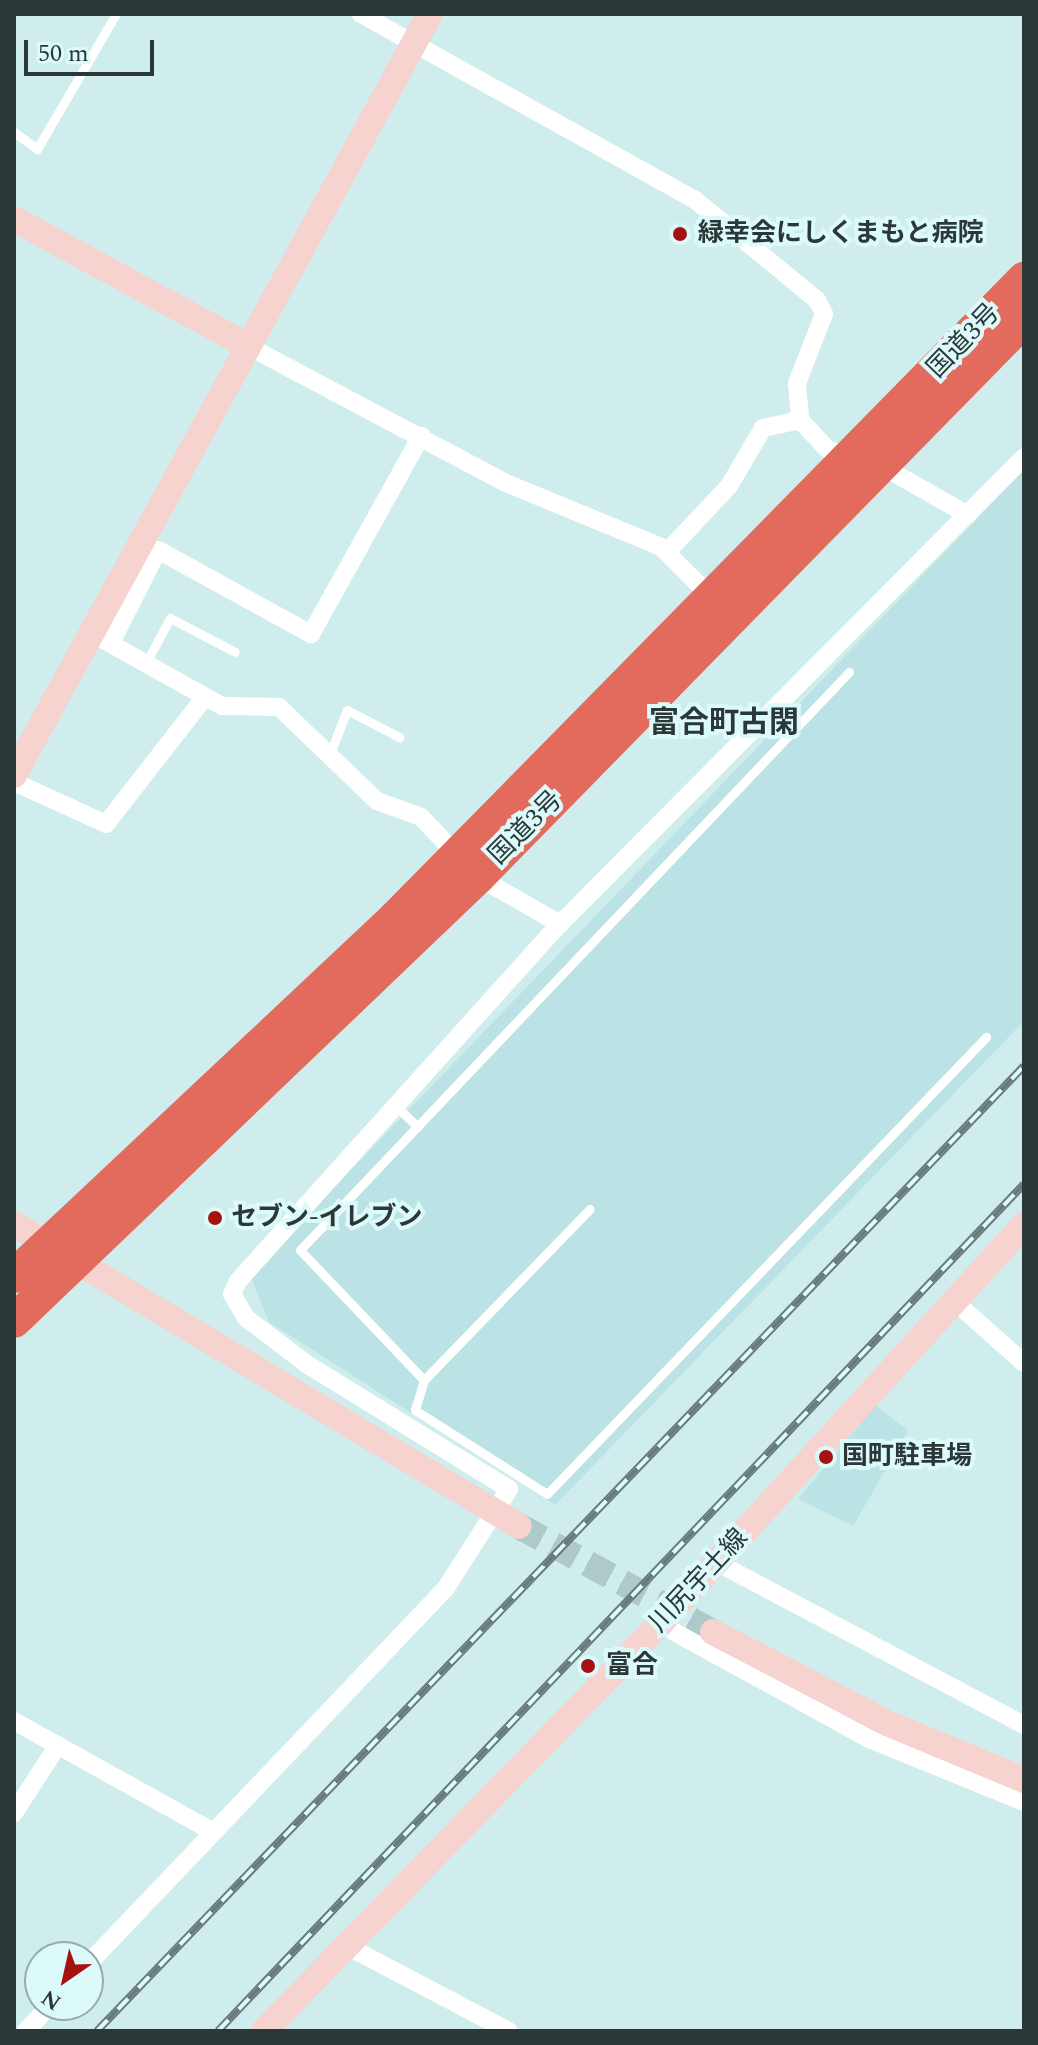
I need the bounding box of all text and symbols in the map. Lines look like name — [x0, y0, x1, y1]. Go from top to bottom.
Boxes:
scale bar — [28, 24, 158, 74]
text: 50 m — [38, 36, 89, 72]
place label: 緑幸会にしくまもと病院 — [698, 218, 984, 250]
marker: 緑幸会にしくまもと病院 — [669, 223, 691, 245]
street label: 国道3号 — [921, 297, 1007, 385]
district label: 富合町古閑 — [649, 705, 799, 741]
street label: 国道3号 — [483, 785, 569, 871]
place label: セブン-イレブン — [231, 1202, 423, 1234]
marker: セブン-イレブン — [206, 1209, 224, 1227]
place label: 国町駐車場 — [842, 1441, 972, 1473]
marker: 国町駐車場 — [817, 1448, 835, 1466]
street label: 川尻宇土線 — [643, 1523, 755, 1639]
place label: 富合 — [606, 1650, 658, 1682]
marker: 富合 — [577, 1655, 599, 1677]
north arrow — [24, 1941, 104, 2021]
text: N — [35, 1981, 68, 2018]

